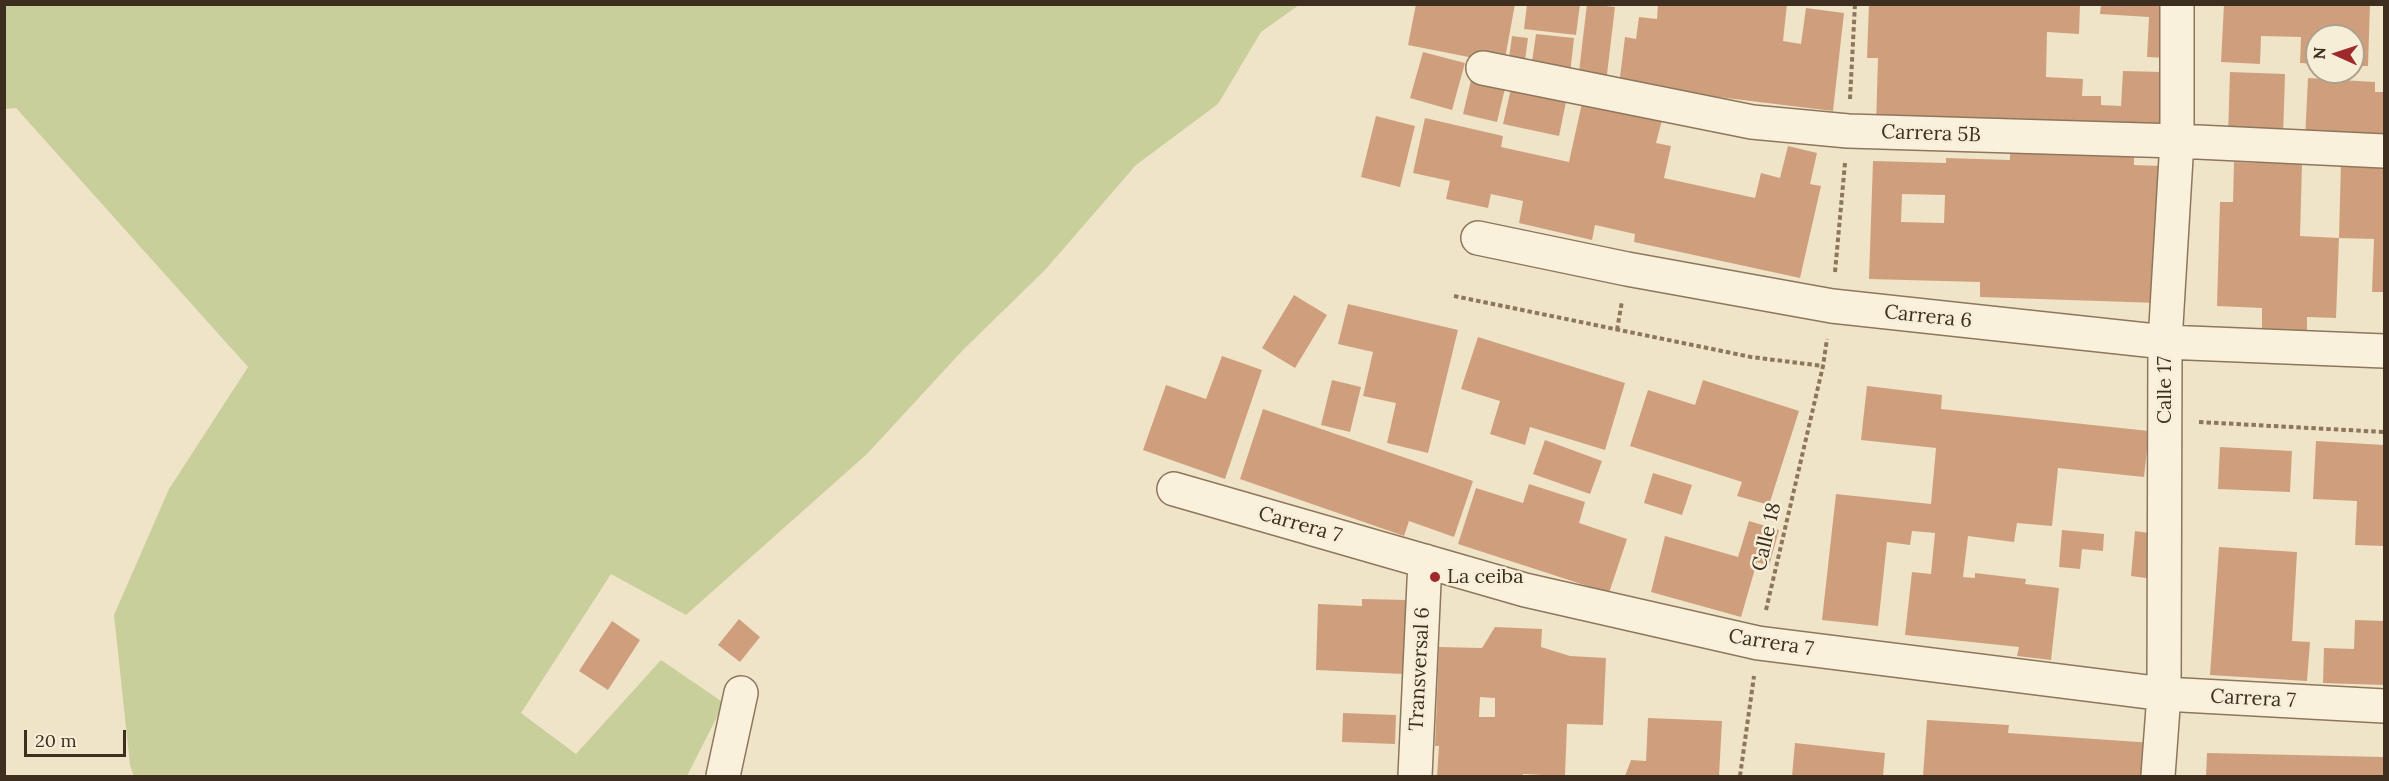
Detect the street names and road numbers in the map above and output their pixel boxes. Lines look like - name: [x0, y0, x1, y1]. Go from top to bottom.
- street label: Carrera 5B: [1881, 120, 1981, 148]
- street label: Carrera 6: [1883, 300, 1973, 334]
- street label: Calle 17: [2153, 356, 2177, 424]
- street label: Calle 18: [1747, 500, 1787, 574]
- street label: Carrera 7: [1256, 502, 1344, 548]
- street label: Transversal 6: [1405, 606, 1435, 732]
- street label: Carrera 7: [1727, 624, 1815, 662]
- street label: Carrera 7: [2210, 685, 2296, 713]

